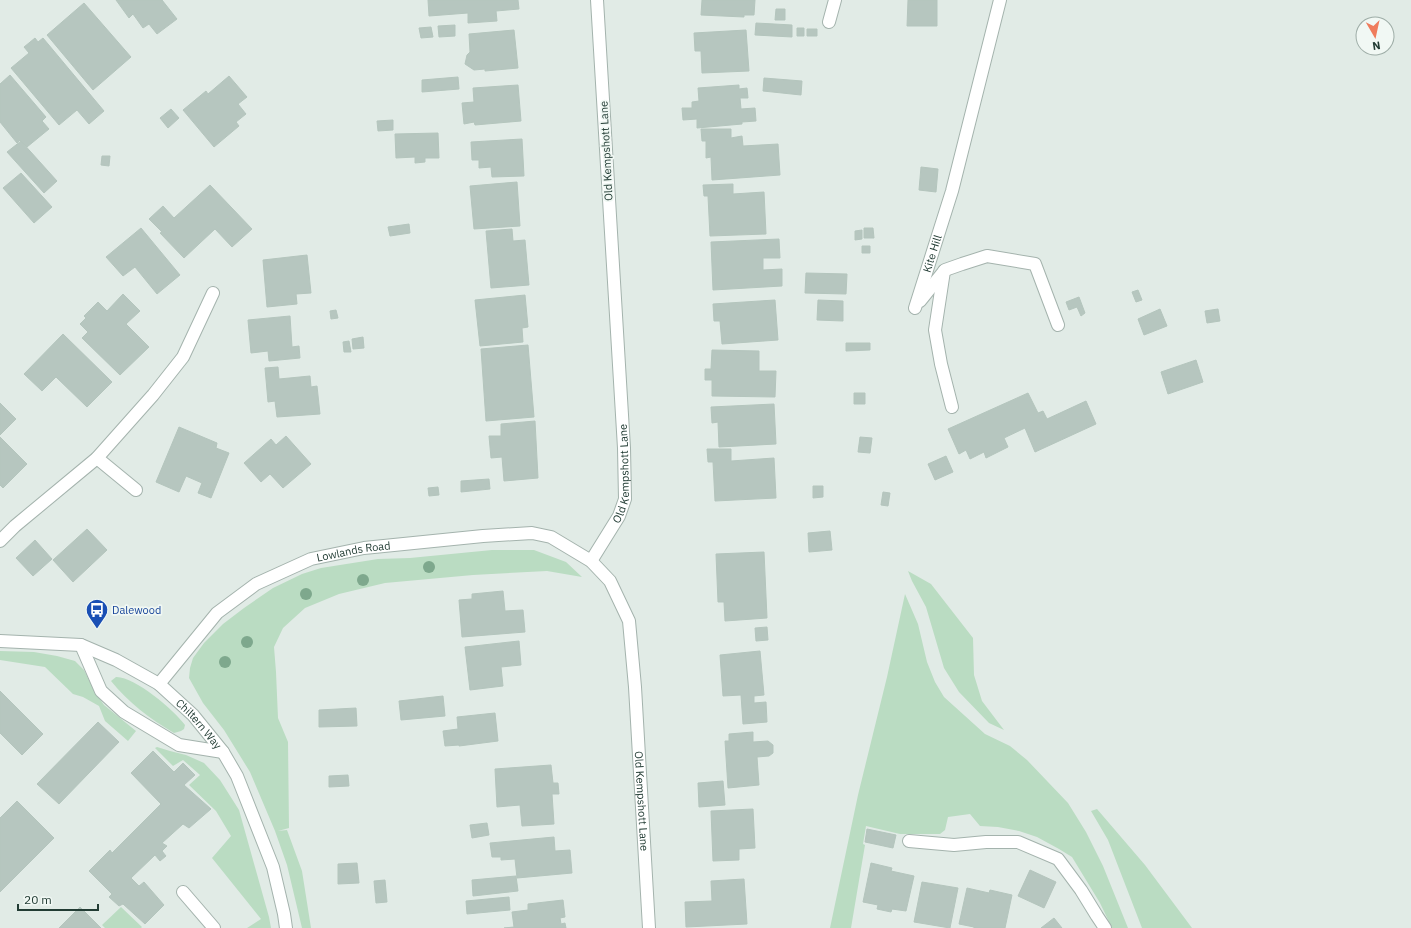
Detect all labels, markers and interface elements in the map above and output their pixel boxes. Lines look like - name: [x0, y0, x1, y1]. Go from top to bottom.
- north arrow: [1355, 16, 1395, 56]
- text: N: [1372, 38, 1382, 53]
- street label: Old Kempshott Lane: [596, 101, 616, 201]
- street label: Kite Hill: [920, 233, 945, 274]
- street label: Old Kempshott Lane: [609, 424, 632, 526]
- street label: Lowlands Road: [315, 538, 391, 565]
- bus stop icon: Dalewood: [84, 597, 110, 630]
- place label: Dalewood: [112, 603, 161, 617]
- street label: Chiltern Way: [173, 696, 225, 752]
- street label: Old Kempshott Lane: [632, 751, 652, 852]
- scale bar: [18, 886, 98, 912]
- text: 20 m: [24, 892, 52, 907]

